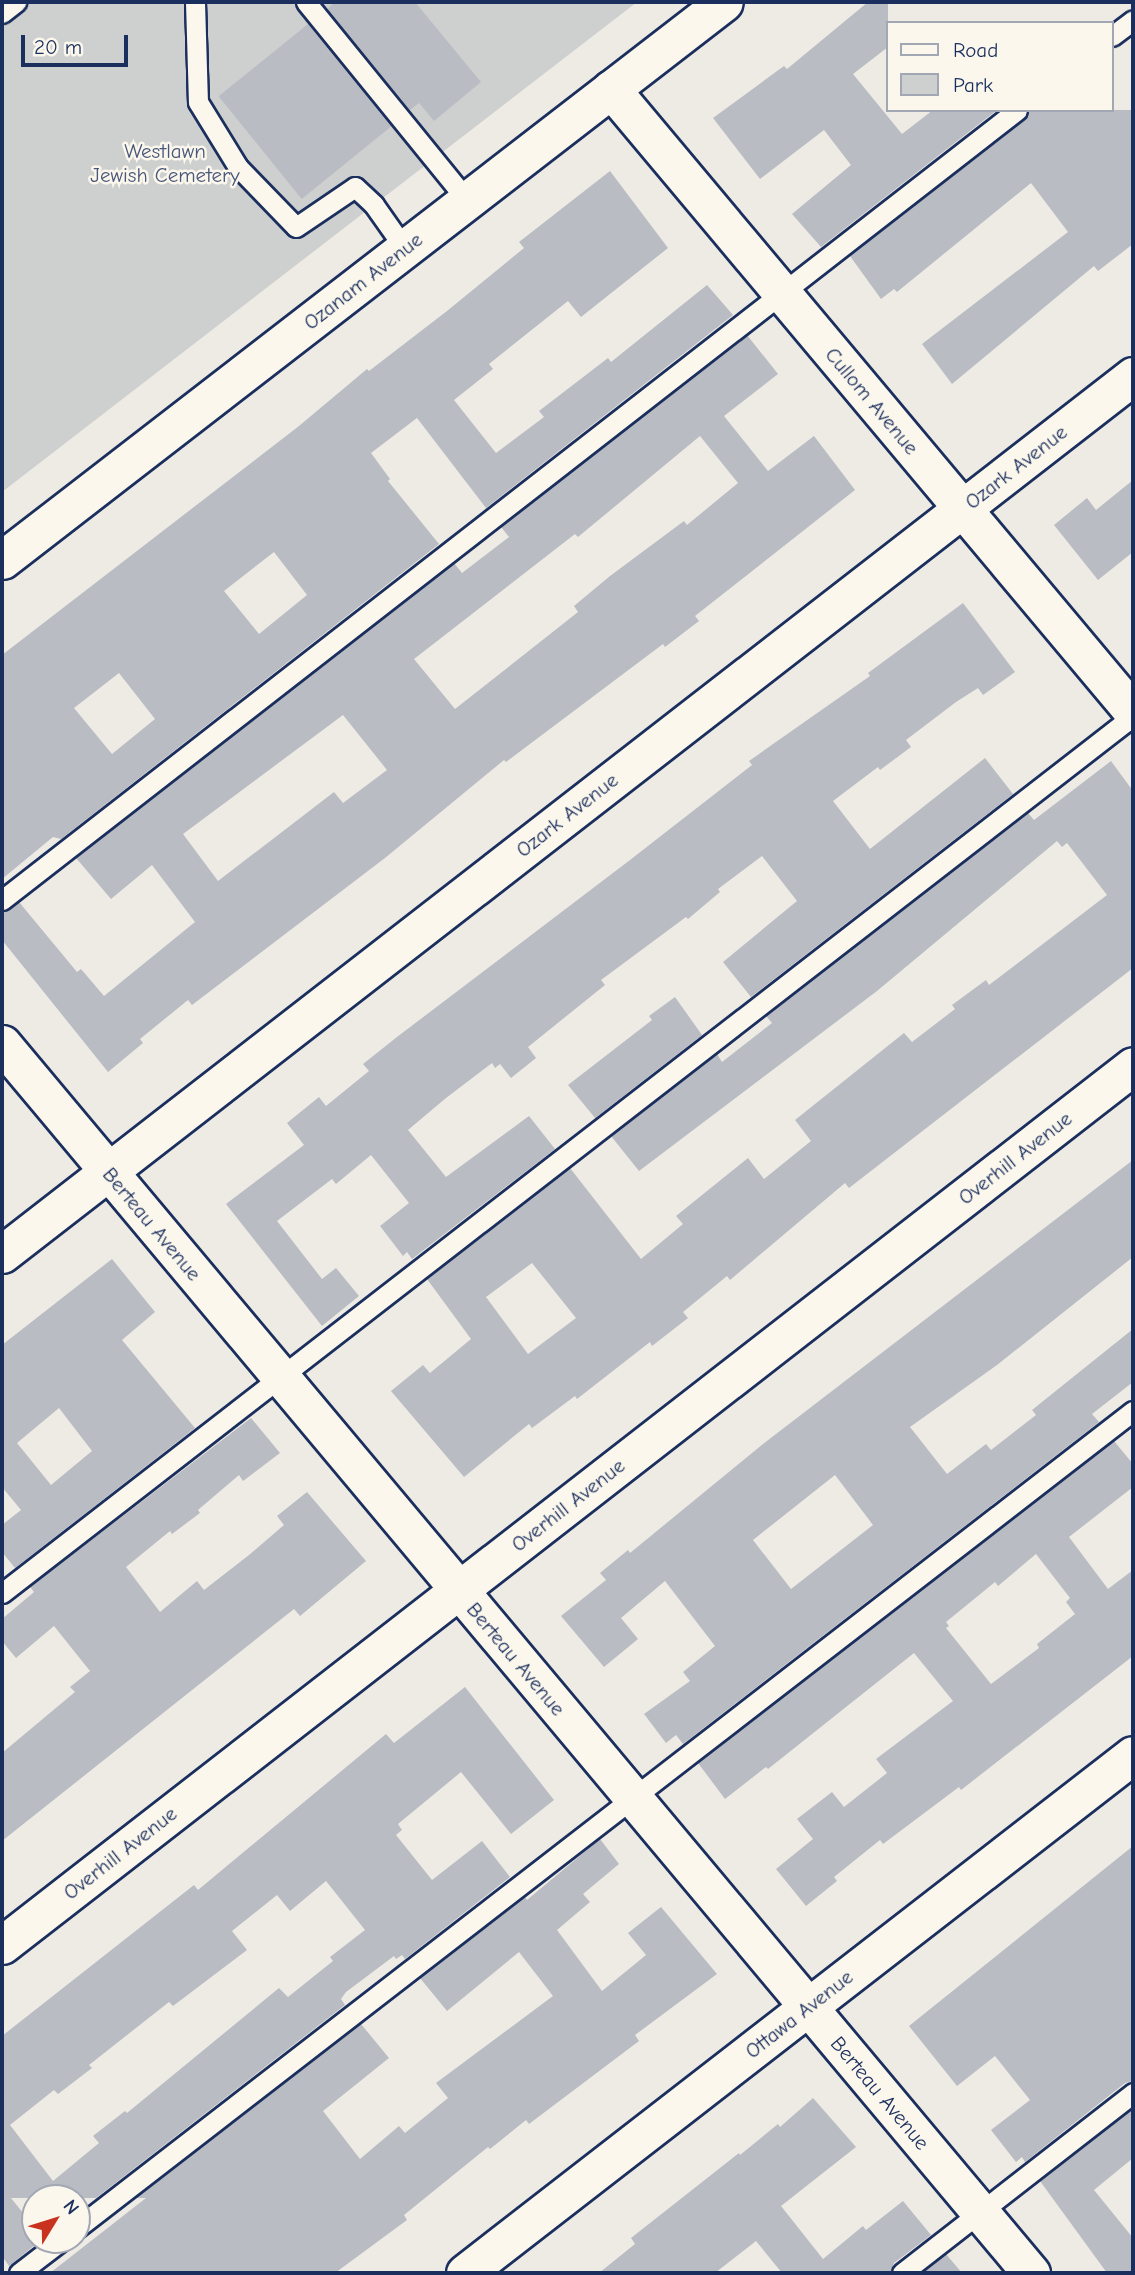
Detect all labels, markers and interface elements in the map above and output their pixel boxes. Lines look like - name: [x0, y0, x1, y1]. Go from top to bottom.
- scale bar: [24, 21, 131, 65]
- legend: [886, 21, 1114, 112]
- text: 20 m: [34, 35, 82, 59]
- text: Road: [953, 38, 998, 62]
- text: Park: [953, 73, 993, 97]
- park label: Westlawn Jewish Cemetery: [90, 138, 240, 188]
- street label: Ozanam Avenue: [299, 227, 427, 335]
- street label: Cullom Avenue: [820, 342, 924, 460]
- street label: Ozark Avenue: [960, 419, 1072, 515]
- street label: Ozark Avenue: [511, 767, 623, 863]
- street label: Overhill Avenue: [953, 1106, 1077, 1210]
- street label: Berteau Avenue: [97, 1162, 207, 1286]
- street label: Overhill Avenue: [506, 1453, 630, 1557]
- street label: Berteau Avenue: [461, 1597, 571, 1721]
- street label: Overhill Avenue: [58, 1801, 182, 1905]
- street label: Ottawa Avenue: [740, 1964, 858, 2064]
- street label: Berteau Avenue: [825, 2031, 935, 2155]
- north arrow: [21, 2184, 91, 2254]
- text: N: [58, 2196, 83, 2219]

